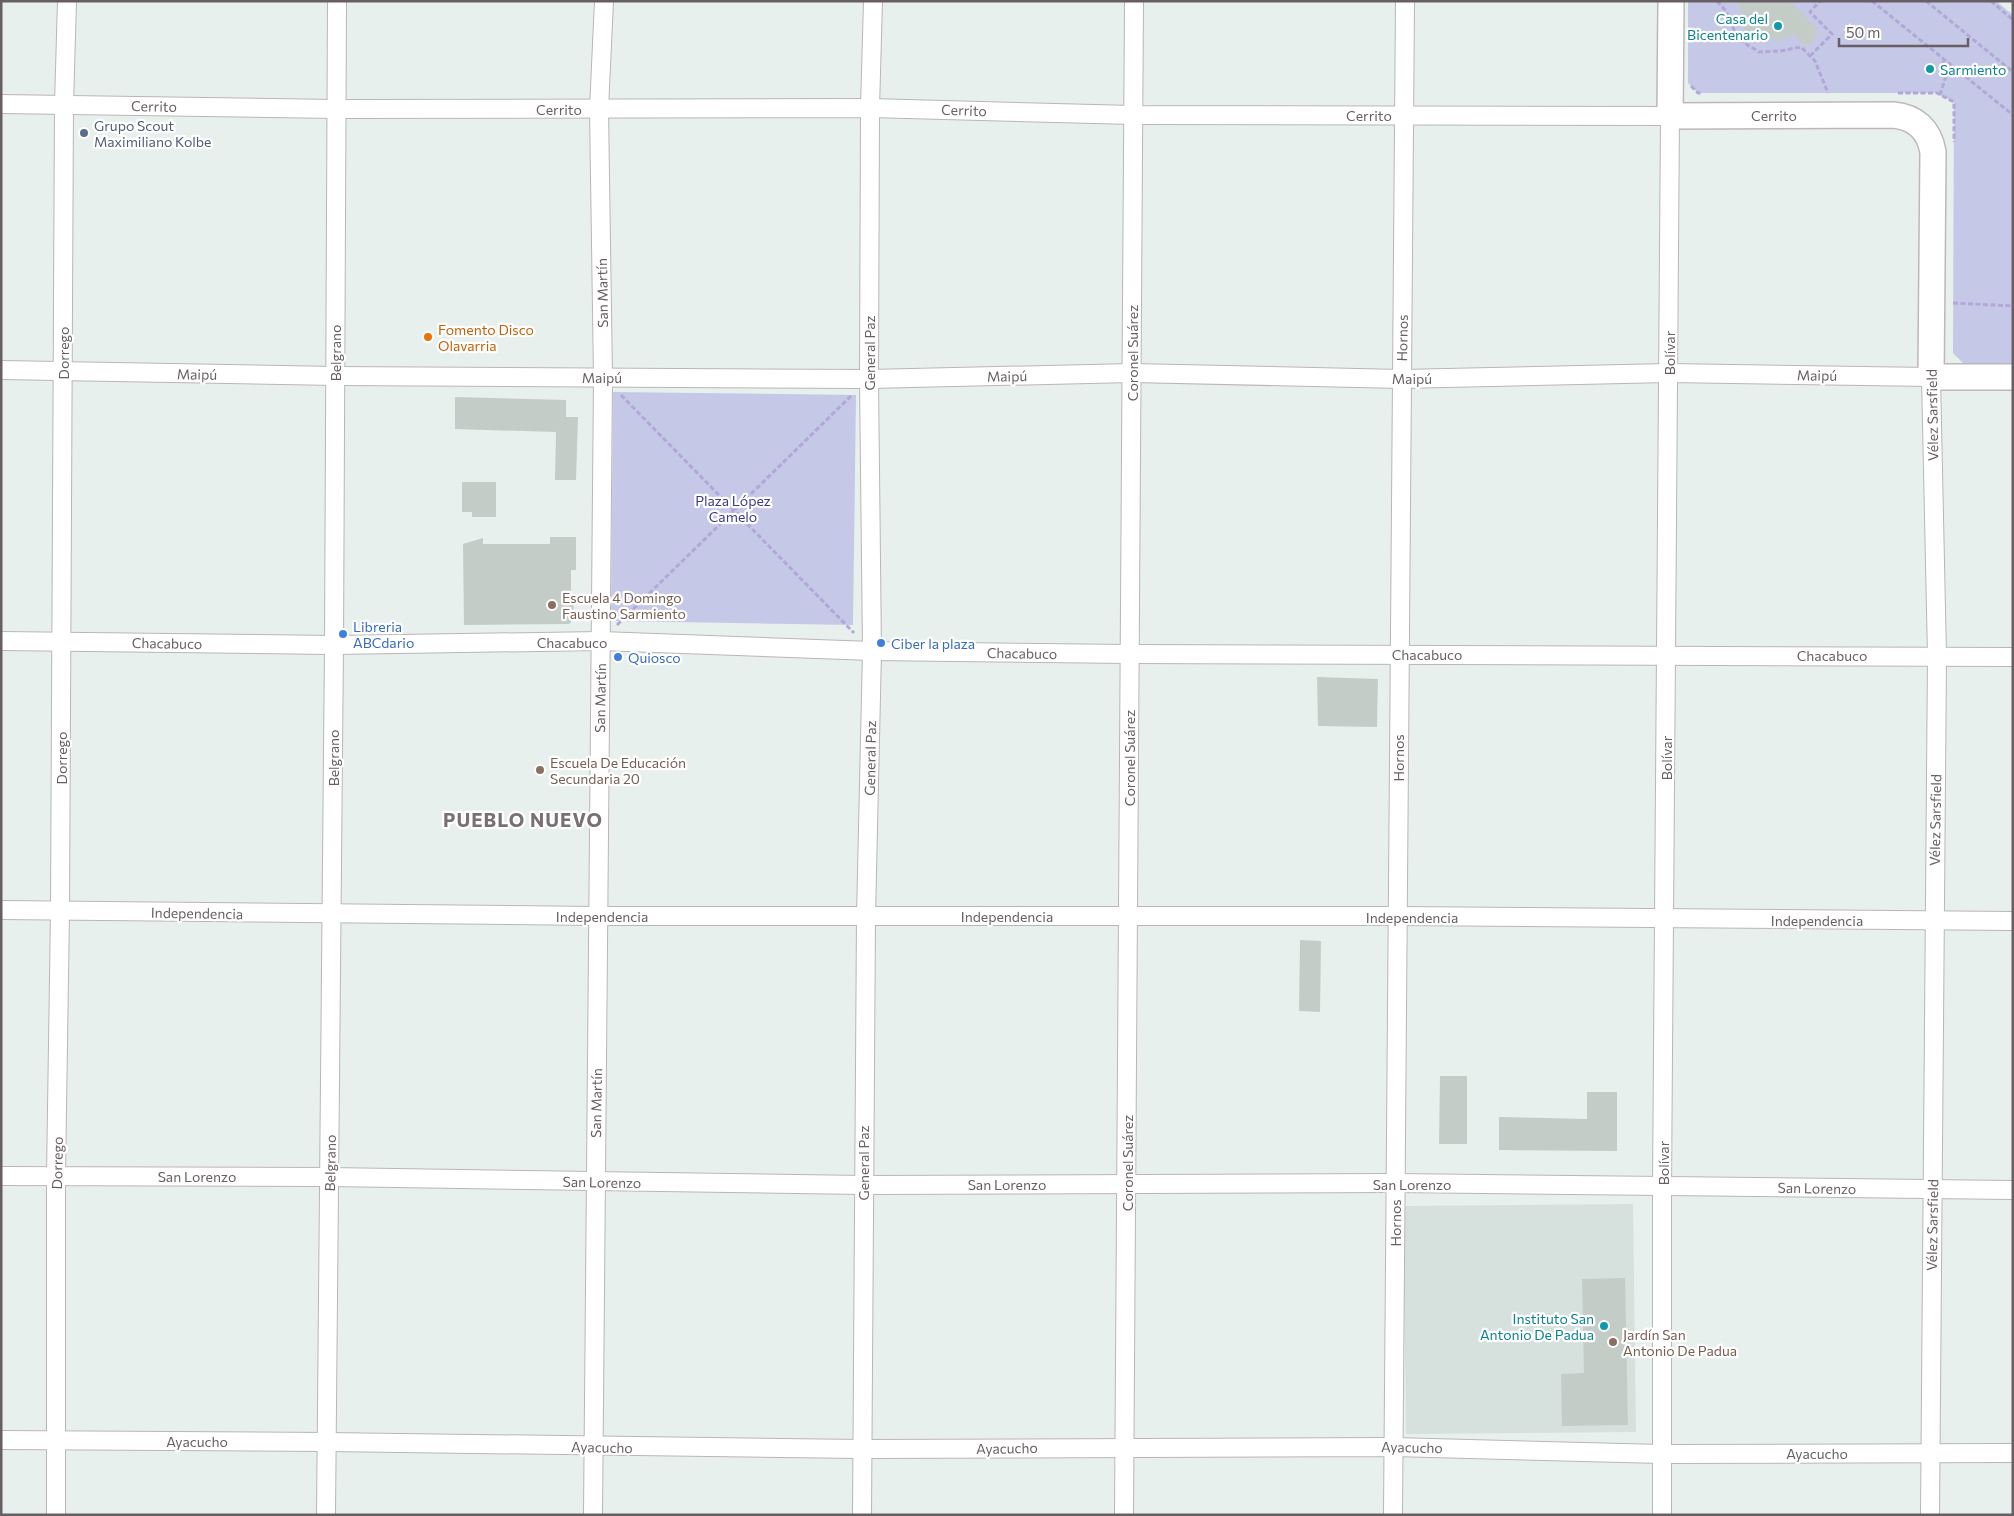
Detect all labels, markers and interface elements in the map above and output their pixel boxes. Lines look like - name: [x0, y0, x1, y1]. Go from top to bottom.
- place label: Casa del Bicentenario: [1687, 10, 1768, 43]
- scale bar: [1839, 15, 1968, 47]
- marker: Casa del Bicentenario: [1772, 20, 1784, 32]
- text: 50 m: [1846, 23, 1880, 41]
- place label: Sarmiento: [1940, 61, 2006, 78]
- marker: Sarmiento: [1924, 63, 1936, 75]
- street label: Cerrito: [131, 97, 177, 115]
- street label: Cerrito: [536, 101, 582, 118]
- street label: Cerrito: [941, 101, 987, 119]
- street label: Cerrito: [1346, 107, 1392, 124]
- street label: Cerrito: [1751, 107, 1797, 124]
- place label: Grupo Scout Maximiliano Kolbe: [94, 117, 211, 150]
- marker: Grupo Scout Maximiliano Kolbe: [78, 127, 90, 139]
- street label: San Martín: [593, 258, 611, 328]
- street label: Coronel Suárez: [1124, 305, 1141, 401]
- street label: Hornos: [1393, 314, 1411, 362]
- street label: General Paz: [861, 315, 878, 391]
- place label: Fomento Disco Olavarria: [438, 321, 534, 354]
- street label: Belgrano: [327, 325, 344, 381]
- street label: Dorrego: [55, 327, 72, 379]
- street label: Bolívar: [1661, 330, 1678, 375]
- marker: Fomento Disco Olavarria: [422, 331, 434, 343]
- street label: Maipú: [177, 365, 217, 383]
- street label: Maipú: [1797, 366, 1837, 384]
- street label: Maipú: [987, 367, 1027, 385]
- street label: Maipú: [582, 369, 622, 386]
- street label: Vélez Sarsfield: [1923, 369, 1941, 461]
- street label: Maipú: [1392, 370, 1432, 387]
- park label: Plaza López Camelo: [695, 492, 771, 525]
- place label: Escuela 4 Domingo Faustino Sarmiento: [562, 589, 686, 622]
- marker: Escuela 4 Domingo Faustino Sarmiento: [546, 599, 558, 611]
- place label: Libreria ABCdario: [353, 618, 414, 651]
- marker: Libreria ABCdario: [337, 628, 349, 640]
- street label: Chacabuco: [132, 634, 202, 652]
- street label: Chacabuco: [537, 634, 607, 651]
- place label: Ciber la plaza: [891, 635, 975, 652]
- marker: Ciber la plaza: [875, 637, 887, 649]
- street label: Chacabuco: [987, 644, 1057, 662]
- street label: Chacabuco: [1392, 646, 1462, 663]
- street label: Chacabuco: [1797, 647, 1867, 664]
- place label: Quiosco: [628, 649, 681, 666]
- marker: Quiosco: [612, 651, 624, 663]
- street label: San Martín: [591, 663, 609, 733]
- street label: Coronel Suárez: [1121, 710, 1138, 806]
- street label: General Paz: [861, 720, 879, 796]
- street label: Belgrano: [325, 730, 342, 786]
- street label: Dorrego: [53, 732, 70, 784]
- street label: Hornos: [1390, 734, 1407, 782]
- street label: Bolívar: [1658, 735, 1675, 780]
- place label: Escuela De Educación Secundaria 20: [550, 754, 686, 787]
- marker: Escuela De Educación Secundaria 20: [534, 764, 546, 776]
- street label: Vélez Sarsfield: [1926, 774, 1944, 866]
- district label: PUEBLO NUEVO: [443, 808, 603, 831]
- street label: Independencia: [151, 904, 243, 922]
- street label: Independencia: [556, 908, 648, 925]
- street label: Independencia: [961, 908, 1053, 925]
- street label: Independencia: [1366, 909, 1458, 926]
- street label: Independencia: [1771, 912, 1863, 929]
- street label: San Martín: [587, 1068, 605, 1138]
- street label: Coronel Suárez: [1119, 1115, 1136, 1211]
- street label: General Paz: [855, 1125, 872, 1201]
- street label: Belgrano: [321, 1134, 339, 1192]
- street label: Dorrego: [48, 1136, 66, 1190]
- street label: Bolívar: [1655, 1140, 1672, 1185]
- street label: San Lorenzo: [158, 1168, 236, 1185]
- street label: San Lorenzo: [563, 1173, 641, 1191]
- street label: San Lorenzo: [968, 1176, 1046, 1193]
- street label: San Lorenzo: [1373, 1176, 1451, 1193]
- street label: San Lorenzo: [1778, 1179, 1856, 1197]
- street label: Vélez Sarsfield: [1923, 1179, 1941, 1271]
- street label: Hornos: [1387, 1199, 1404, 1247]
- place label: Instituto San Antonio De Padua: [1480, 1310, 1594, 1343]
- marker: Instituto San Antonio De Padua: [1598, 1320, 1610, 1332]
- place label: Jardín San Antonio De Padua: [1623, 1326, 1737, 1359]
- marker: Jardín San Antonio De Padua: [1607, 1336, 1619, 1348]
- street label: Ayacucho: [166, 1433, 228, 1450]
- street label: Ayacucho: [571, 1438, 633, 1456]
- street label: Ayacucho: [1381, 1438, 1443, 1456]
- street label: Ayacucho: [976, 1439, 1038, 1457]
- street label: Ayacucho: [1786, 1445, 1848, 1462]

